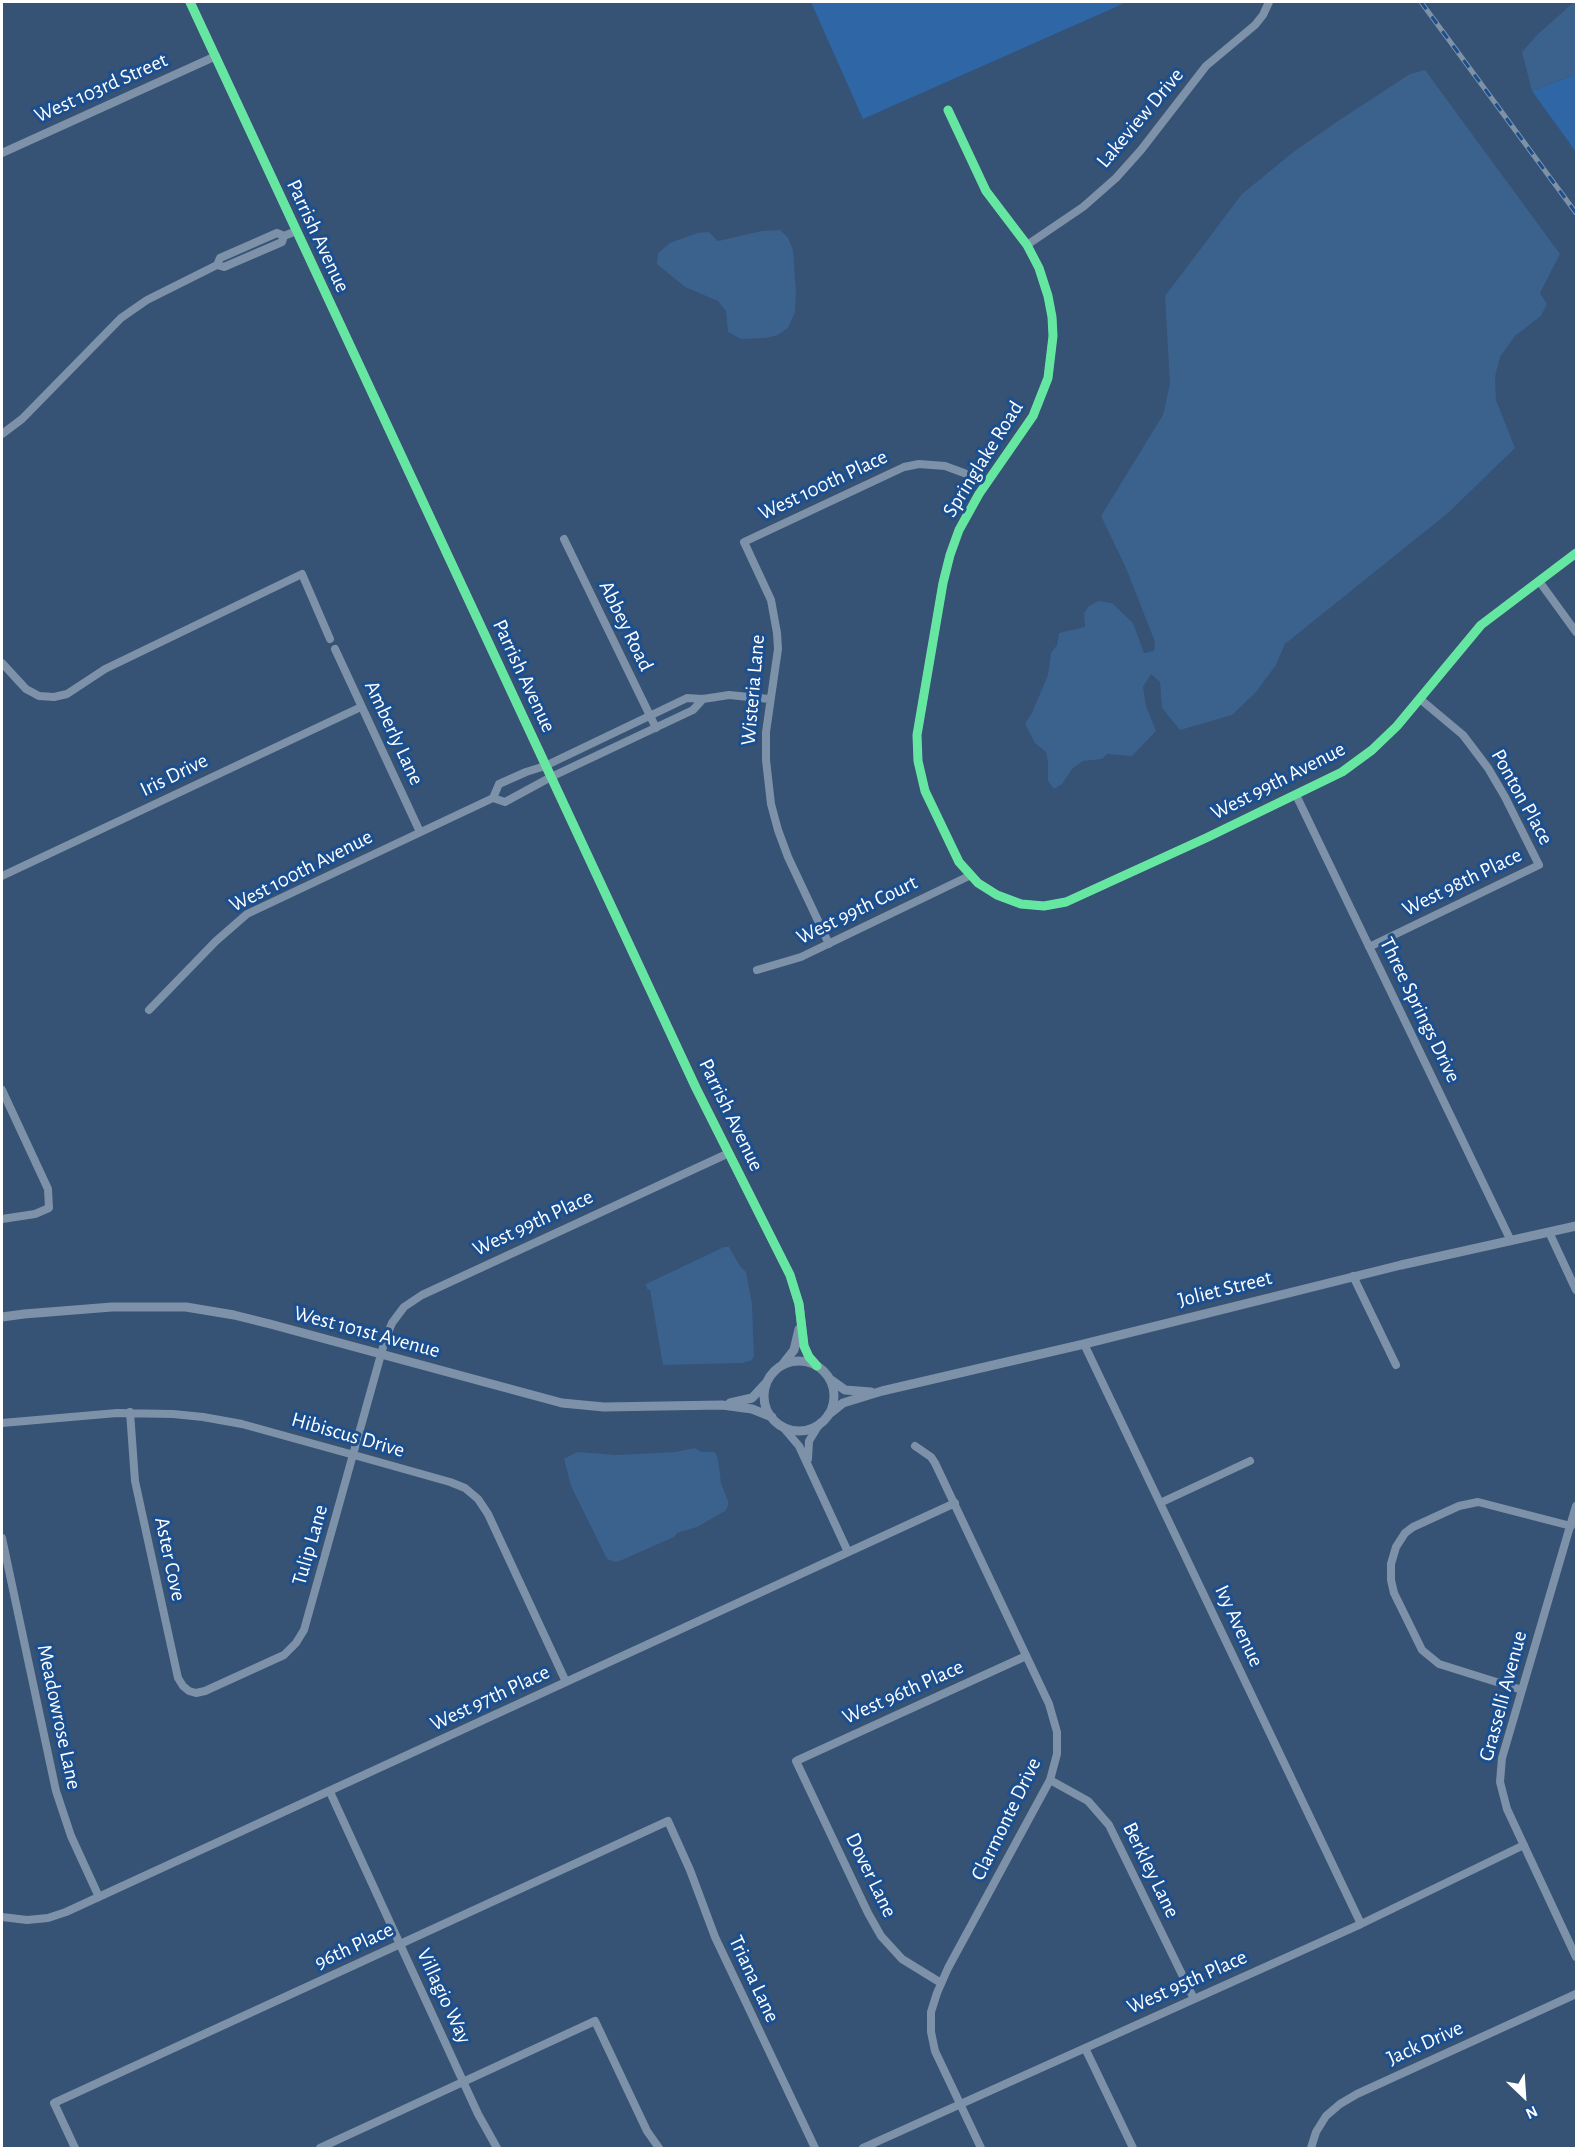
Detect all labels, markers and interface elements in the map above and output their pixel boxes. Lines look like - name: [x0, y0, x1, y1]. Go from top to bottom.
- street label: West 103rd Street: [31, 47, 171, 129]
- street label: Lakeview Drive: [1091, 63, 1189, 173]
- street label: Parrish Avenue: [281, 175, 355, 297]
- street label: Springlake Road: [937, 396, 1029, 522]
- street label: West 100th Place: [754, 444, 892, 526]
- street label: Abbey Road: [593, 577, 659, 675]
- street label: Parrish Avenue: [487, 615, 561, 737]
- street label: Wisteria Lane: [736, 633, 770, 747]
- street label: Amberly Lane: [359, 677, 429, 789]
- street label: West 99th Avenue: [1207, 736, 1349, 826]
- street label: Ponton Place: [1485, 745, 1559, 849]
- street label: Iris Drive: [136, 748, 212, 802]
- street label: West 100th Avenue: [225, 824, 377, 918]
- street label: West 98th Place: [1398, 842, 1526, 922]
- street label: West 99th Court: [793, 870, 921, 950]
- street label: Three Springs Drive: [1374, 933, 1466, 1087]
- street label: Parrish Avenue: [693, 1055, 769, 1175]
- street label: West 99th Place: [469, 1184, 597, 1262]
- street label: Joliet Street: [1175, 1265, 1275, 1313]
- street label: West 101st Avenue: [291, 1300, 443, 1364]
- street label: Hibiscus Drive: [288, 1407, 408, 1463]
- street label: Tulip Lane: [287, 1502, 333, 1588]
- street label: Aster Cove: [149, 1515, 191, 1603]
- street label: Ivy Avenue: [1209, 1581, 1269, 1671]
- street label: Grasselli Avenue: [1474, 1628, 1532, 1764]
- street label: Meadowrose Lane: [31, 1642, 87, 1792]
- street label: West 96th Place: [839, 1654, 967, 1730]
- street label: West 97th Place: [426, 1659, 554, 1737]
- street label: Clarmonte Drive: [965, 1754, 1047, 1884]
- street label: Berkley Lane: [1117, 1818, 1185, 1922]
- street label: Dover Lane: [840, 1829, 902, 1921]
- street label: 96th Place: [310, 1917, 398, 1975]
- street label: Triana Lane: [723, 1932, 785, 2026]
- street label: Villagio Way: [411, 1944, 477, 2048]
- street label: West 95th Place: [1123, 1944, 1251, 2020]
- street label: Jack Drive: [1383, 2015, 1467, 2071]
- north arrow: [1494, 2066, 1554, 2126]
- text: N: [1523, 2103, 1540, 2122]

